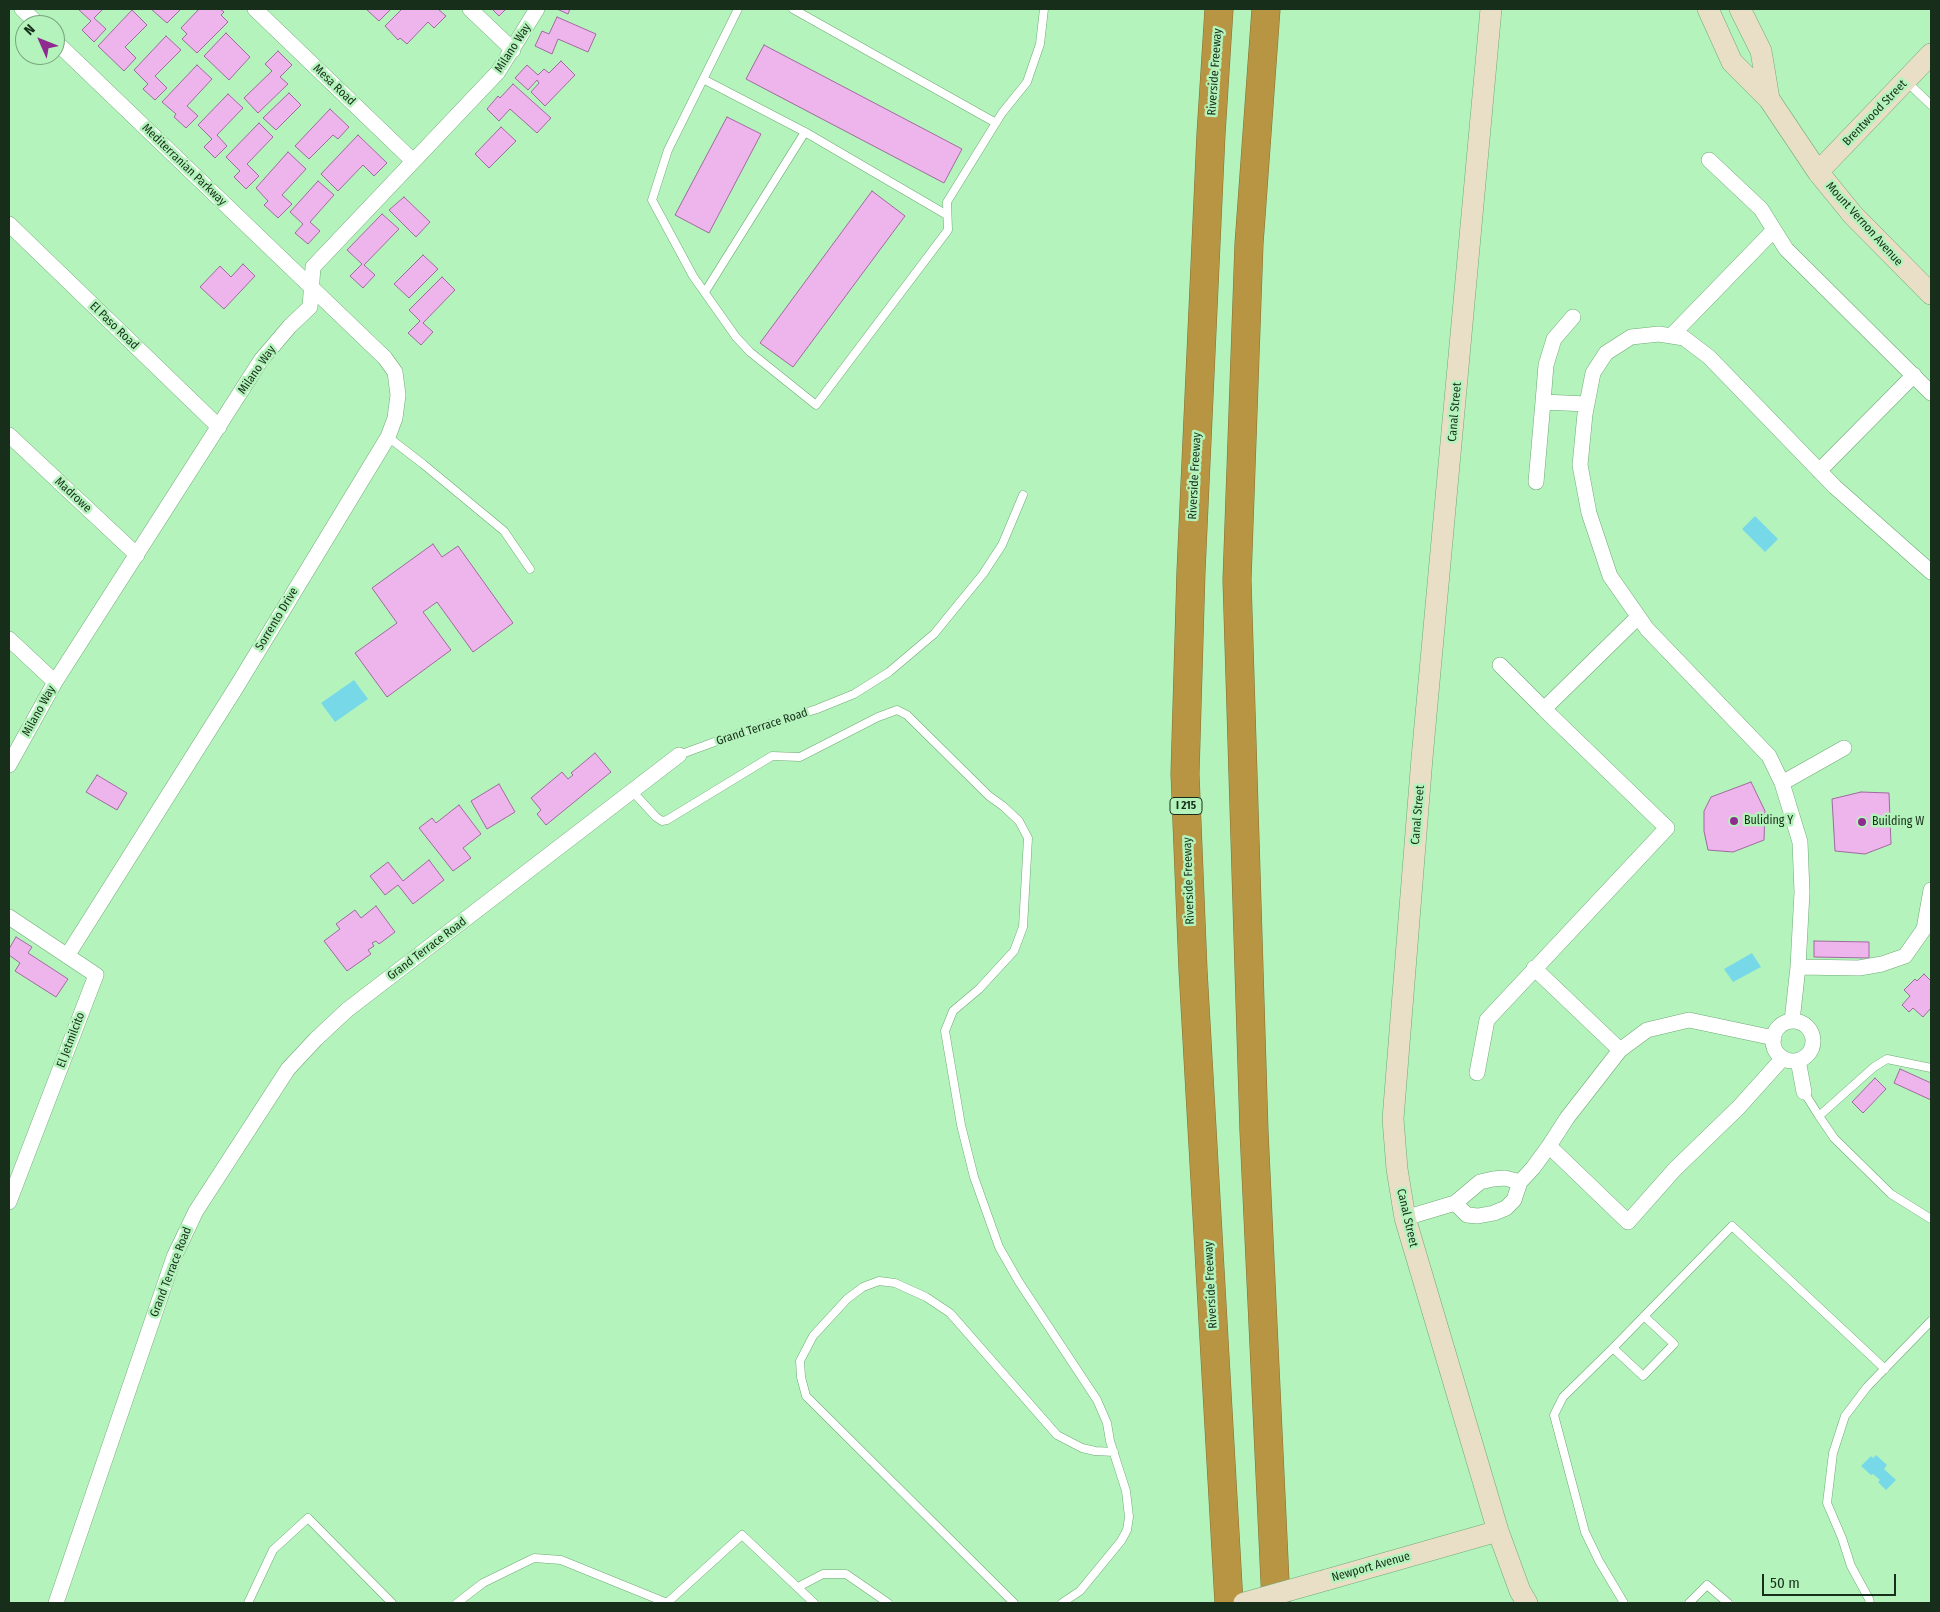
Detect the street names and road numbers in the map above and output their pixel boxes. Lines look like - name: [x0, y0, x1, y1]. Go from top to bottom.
- street label: Milano Way: [492, 21, 534, 75]
- street label: Riverside Freeway: [1205, 28, 1225, 116]
- street label: Mesa Road: [310, 61, 358, 109]
- street label: Brentwood Street: [1840, 77, 1910, 149]
- street label: Mediterranian Parkway: [139, 121, 229, 209]
- street label: Mount Vernon Avenue: [1823, 179, 1905, 269]
- street label: El Paso Road: [87, 299, 141, 353]
- street label: Milano Way: [235, 343, 279, 397]
- street label: Canal Street: [1445, 382, 1465, 442]
- street label: Riverside Freeway: [1186, 432, 1204, 520]
- street label: Madrowe: [52, 474, 94, 516]
- street label: Sorrento Drive: [253, 585, 301, 653]
- street label: Milano Way: [19, 683, 59, 739]
- street label: Grand Terrace Road: [714, 705, 810, 749]
- street label: Canal Street: [1408, 785, 1428, 845]
- road number: I 215: [1170, 798, 1202, 814]
- street label: Riverside Freeway: [1180, 837, 1198, 925]
- street label: Grand Terrace Road: [385, 915, 469, 983]
- street label: El Jetmilcito: [54, 1010, 88, 1070]
- street label: Canal Street: [1393, 1187, 1421, 1249]
- street label: Grand Terrace Road: [147, 1225, 195, 1319]
- street label: Riverside Freeway: [1202, 1241, 1220, 1329]
- street label: Newport Avenue: [1330, 1549, 1412, 1585]

